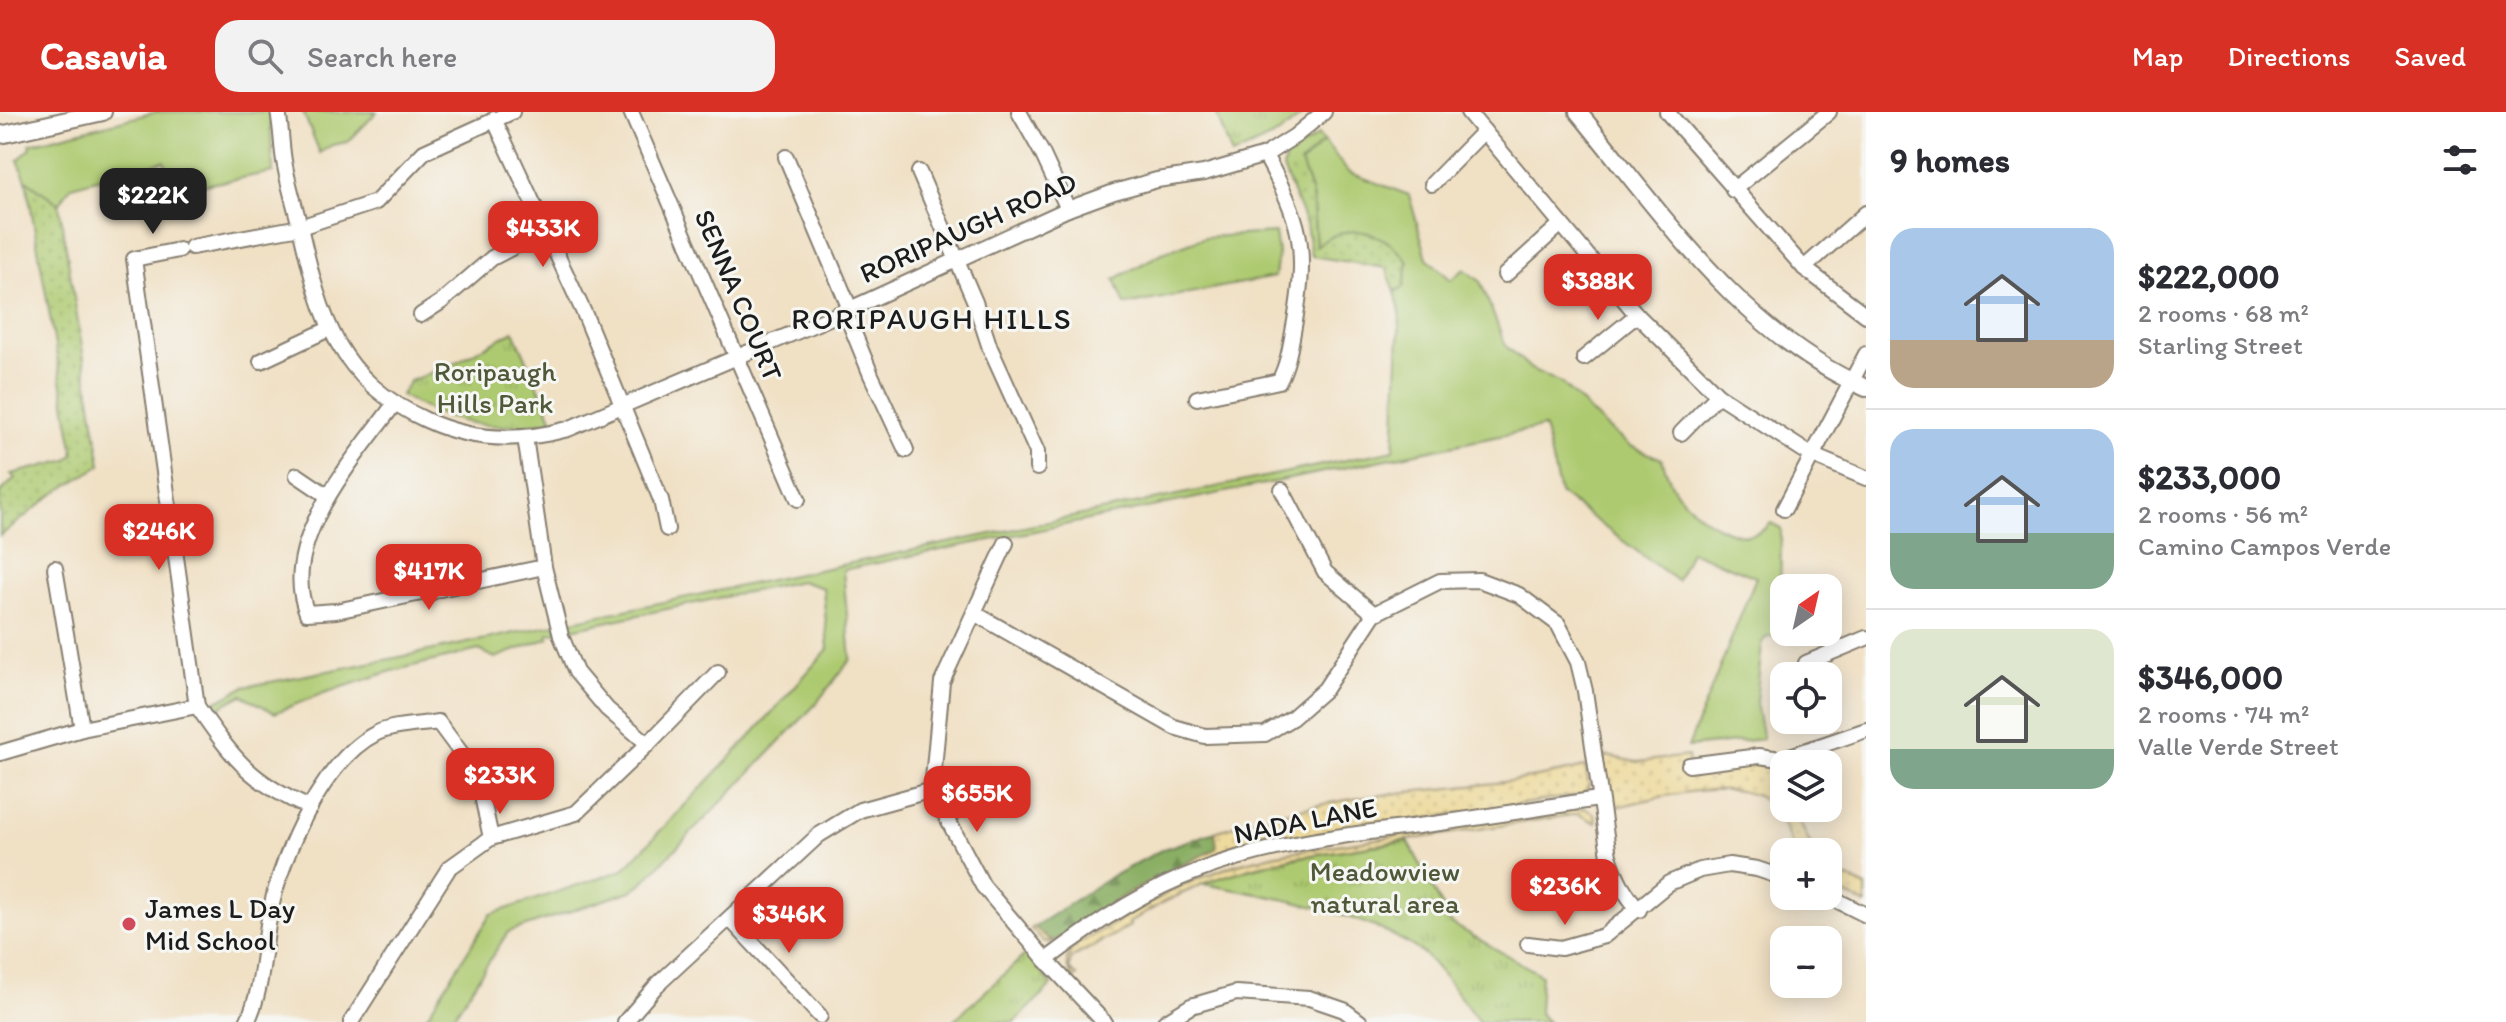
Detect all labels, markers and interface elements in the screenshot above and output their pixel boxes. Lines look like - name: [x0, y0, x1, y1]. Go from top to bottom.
- search box: [215, 20, 775, 92]
- text: Casavia: [40, 33, 167, 79]
- icon: search: [243, 34, 287, 78]
- text: Search here: [307, 38, 457, 75]
- text: Map: [2132, 39, 2183, 73]
- text: Directions: [2227, 39, 2351, 73]
- text: Saved: [2395, 39, 2466, 73]
- icon: filters: [2438, 138, 2482, 182]
- text: 9 homes: [1890, 140, 2010, 181]
- street label: RORIPAUGH ROAD: [854, 164, 1082, 290]
- pin: $222K: [97, 168, 209, 236]
- text: $222K: [118, 178, 188, 210]
- pin: $433K: [487, 201, 599, 269]
- street label: SENNA COURT: [688, 204, 791, 386]
- text: $433K: [506, 211, 580, 243]
- pin: $388K: [1542, 254, 1654, 322]
- text: $222,000: [2138, 256, 2280, 297]
- icon: home: [1954, 260, 2050, 356]
- text: $388K: [1562, 264, 1634, 296]
- text: 2 rooms · 68 m²: [2138, 297, 2309, 329]
- district label: RORIPAUGH HILLS: [791, 300, 1073, 337]
- text: Starling Street: [2138, 329, 2303, 361]
- park label: Roripaugh Hills Park: [434, 354, 556, 420]
- text: $233,000: [2138, 457, 2281, 498]
- icon: home: [1954, 461, 2050, 557]
- text: 2 rooms · 56 m²: [2138, 498, 2308, 530]
- pin: $246K: [103, 504, 215, 572]
- text: $246K: [123, 514, 195, 546]
- text: Camino Campos Verde: [2138, 530, 2391, 562]
- pin: $417K: [373, 544, 485, 612]
- text: $417K: [394, 554, 464, 586]
- north arrow: [1770, 574, 1842, 646]
- map controls: [1770, 574, 1842, 998]
- text: $346,000: [2138, 657, 2283, 698]
- icon: home: [1954, 661, 2050, 757]
- button: locate: [1770, 662, 1842, 734]
- text: 2 rooms · 74 m²: [2138, 698, 2309, 730]
- text: Valle Verde Street: [2138, 730, 2339, 762]
- pin: $233K: [444, 748, 556, 816]
- button: layers: [1770, 750, 1842, 822]
- text: $233K: [464, 758, 536, 790]
- pin: $655K: [921, 766, 1033, 834]
- text: $655K: [942, 776, 1012, 808]
- street label: NADA LANE: [1230, 789, 1380, 851]
- button: +: [1770, 838, 1842, 910]
- park label: Meadowview natural area: [1310, 854, 1460, 920]
- pin: $236K: [1509, 859, 1621, 927]
- text: $236K: [1529, 869, 1601, 901]
- pin: $346K: [733, 887, 845, 955]
- place label: James L Day Mid School: [145, 891, 295, 957]
- text: $346K: [752, 897, 826, 929]
- marker: James L Day Mid School: [120, 915, 138, 933]
- button: −: [1770, 926, 1842, 998]

